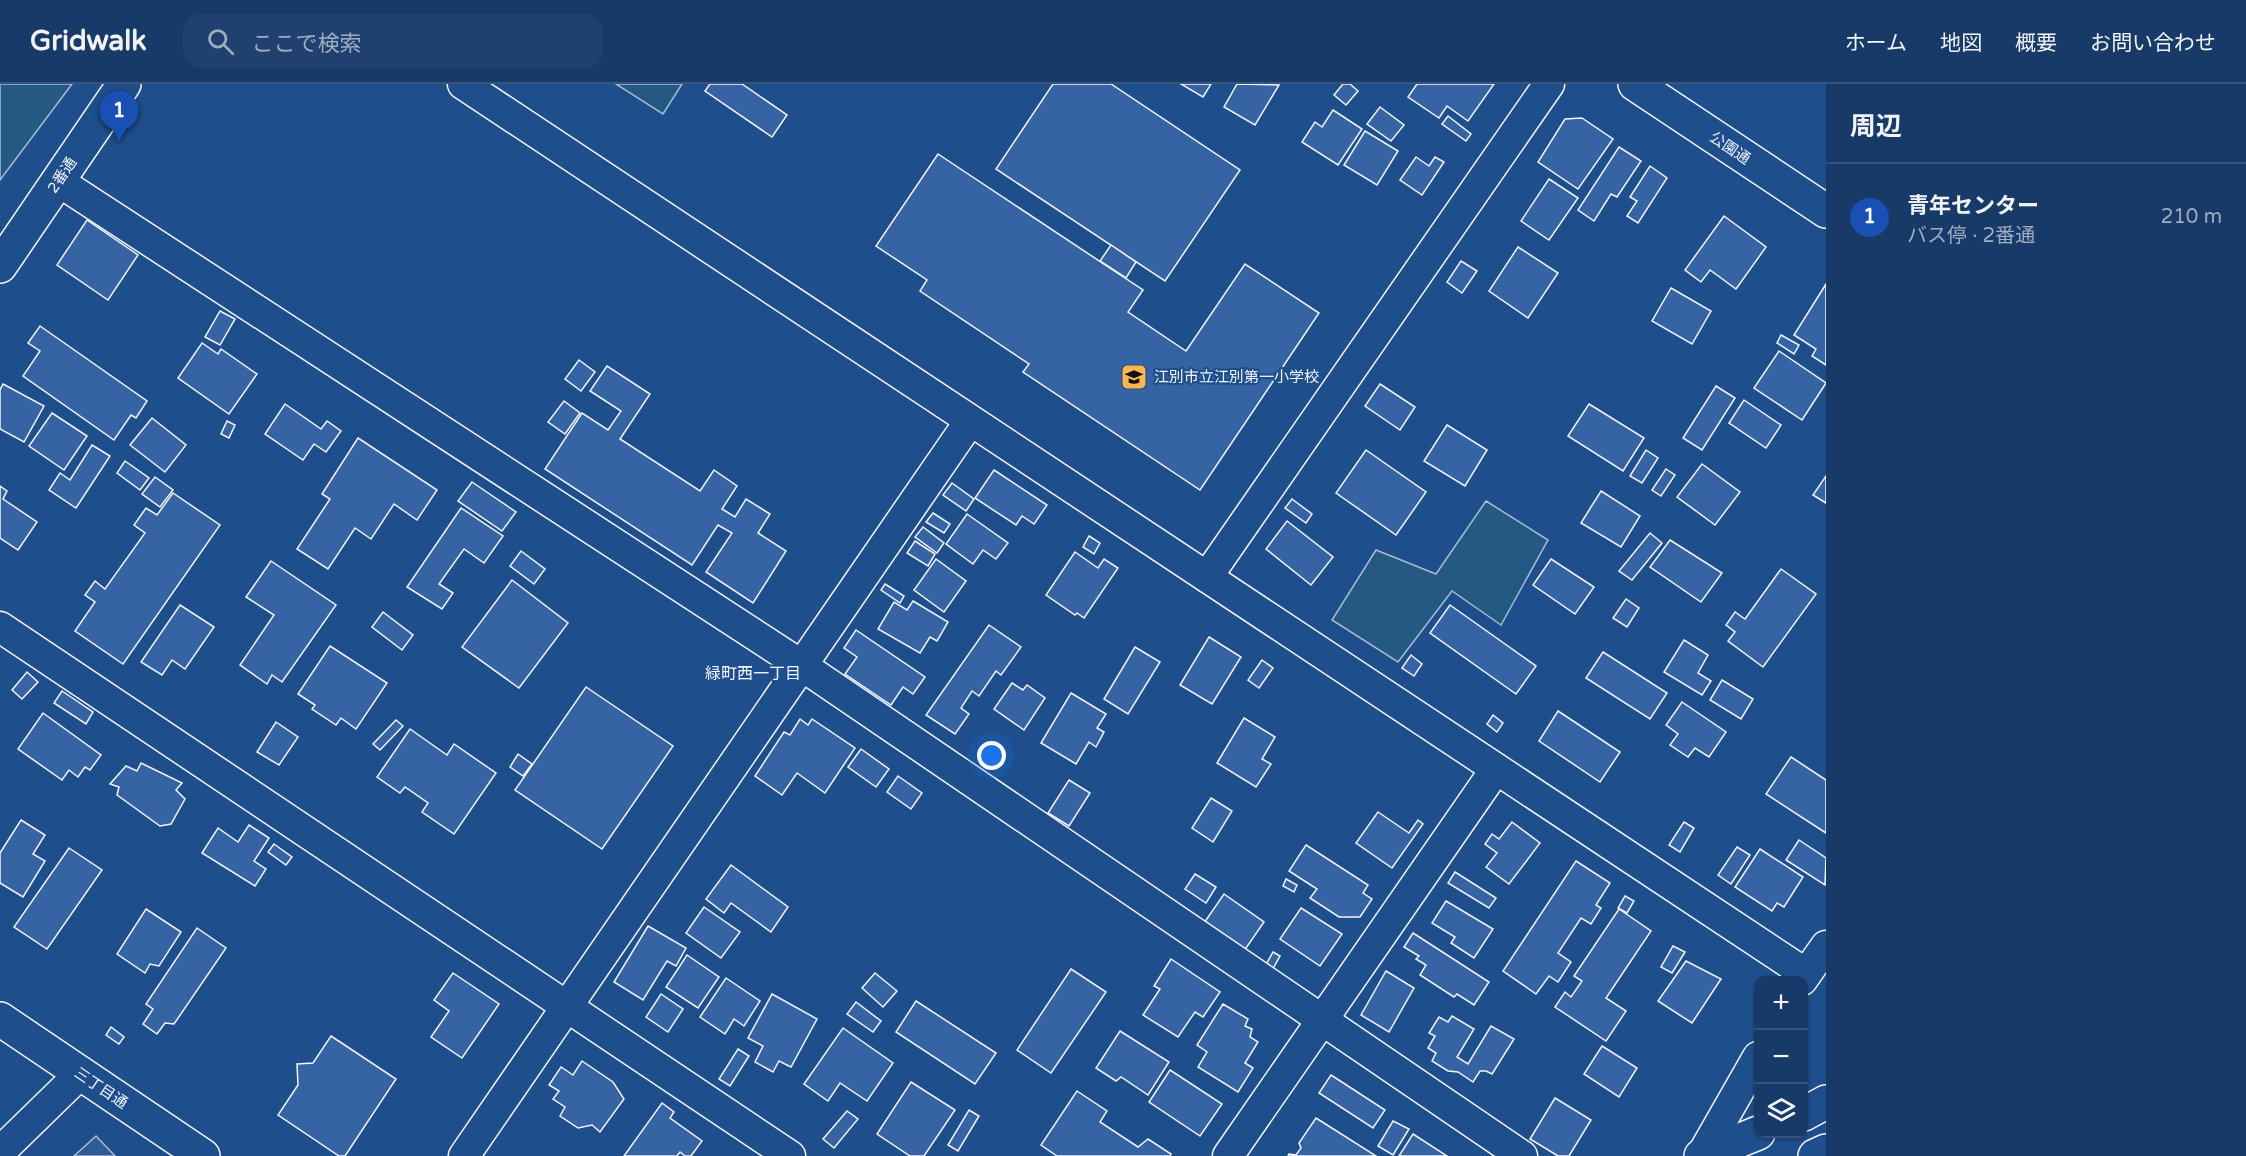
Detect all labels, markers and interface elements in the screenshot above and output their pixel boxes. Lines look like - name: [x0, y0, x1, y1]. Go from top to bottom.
- search box: [183, 14, 603, 68]
- text: Gridwalk: [30, 24, 147, 58]
- icon: search: [204, 25, 237, 58]
- text: ここで検索: [252, 31, 362, 57]
- text: ホーム: [1845, 31, 1907, 56]
- text: 地図: [1940, 31, 1982, 56]
- text: 概要: [2015, 31, 2057, 56]
- text: お問い合わせ: [2090, 31, 2216, 56]
- pin: 1: [100, 92, 138, 141]
- text: 周辺: [1850, 111, 1902, 142]
- street label: 公園通: [1706, 128, 1754, 168]
- street label: 2番通: [44, 154, 80, 196]
- text: 青年センター: [1907, 193, 2039, 219]
- text: 1: [1863, 205, 1876, 229]
- text: 210 m: [2161, 205, 2222, 229]
- text: バス停 · 2番通: [1907, 224, 2035, 248]
- school or university icon: 江別市立江別第一小学校: [1119, 362, 1149, 392]
- place label: 江別市立江別第一小学校: [1154, 368, 1319, 386]
- district label: 緑町西一丁目: [705, 664, 801, 684]
- your location: [977, 741, 1006, 770]
- map controls: [1754, 976, 1808, 1138]
- button: +: [1754, 976, 1808, 1030]
- button: −: [1754, 1030, 1808, 1084]
- street label: 三丁目通: [71, 1064, 131, 1112]
- button: layers: [1754, 1084, 1808, 1138]

